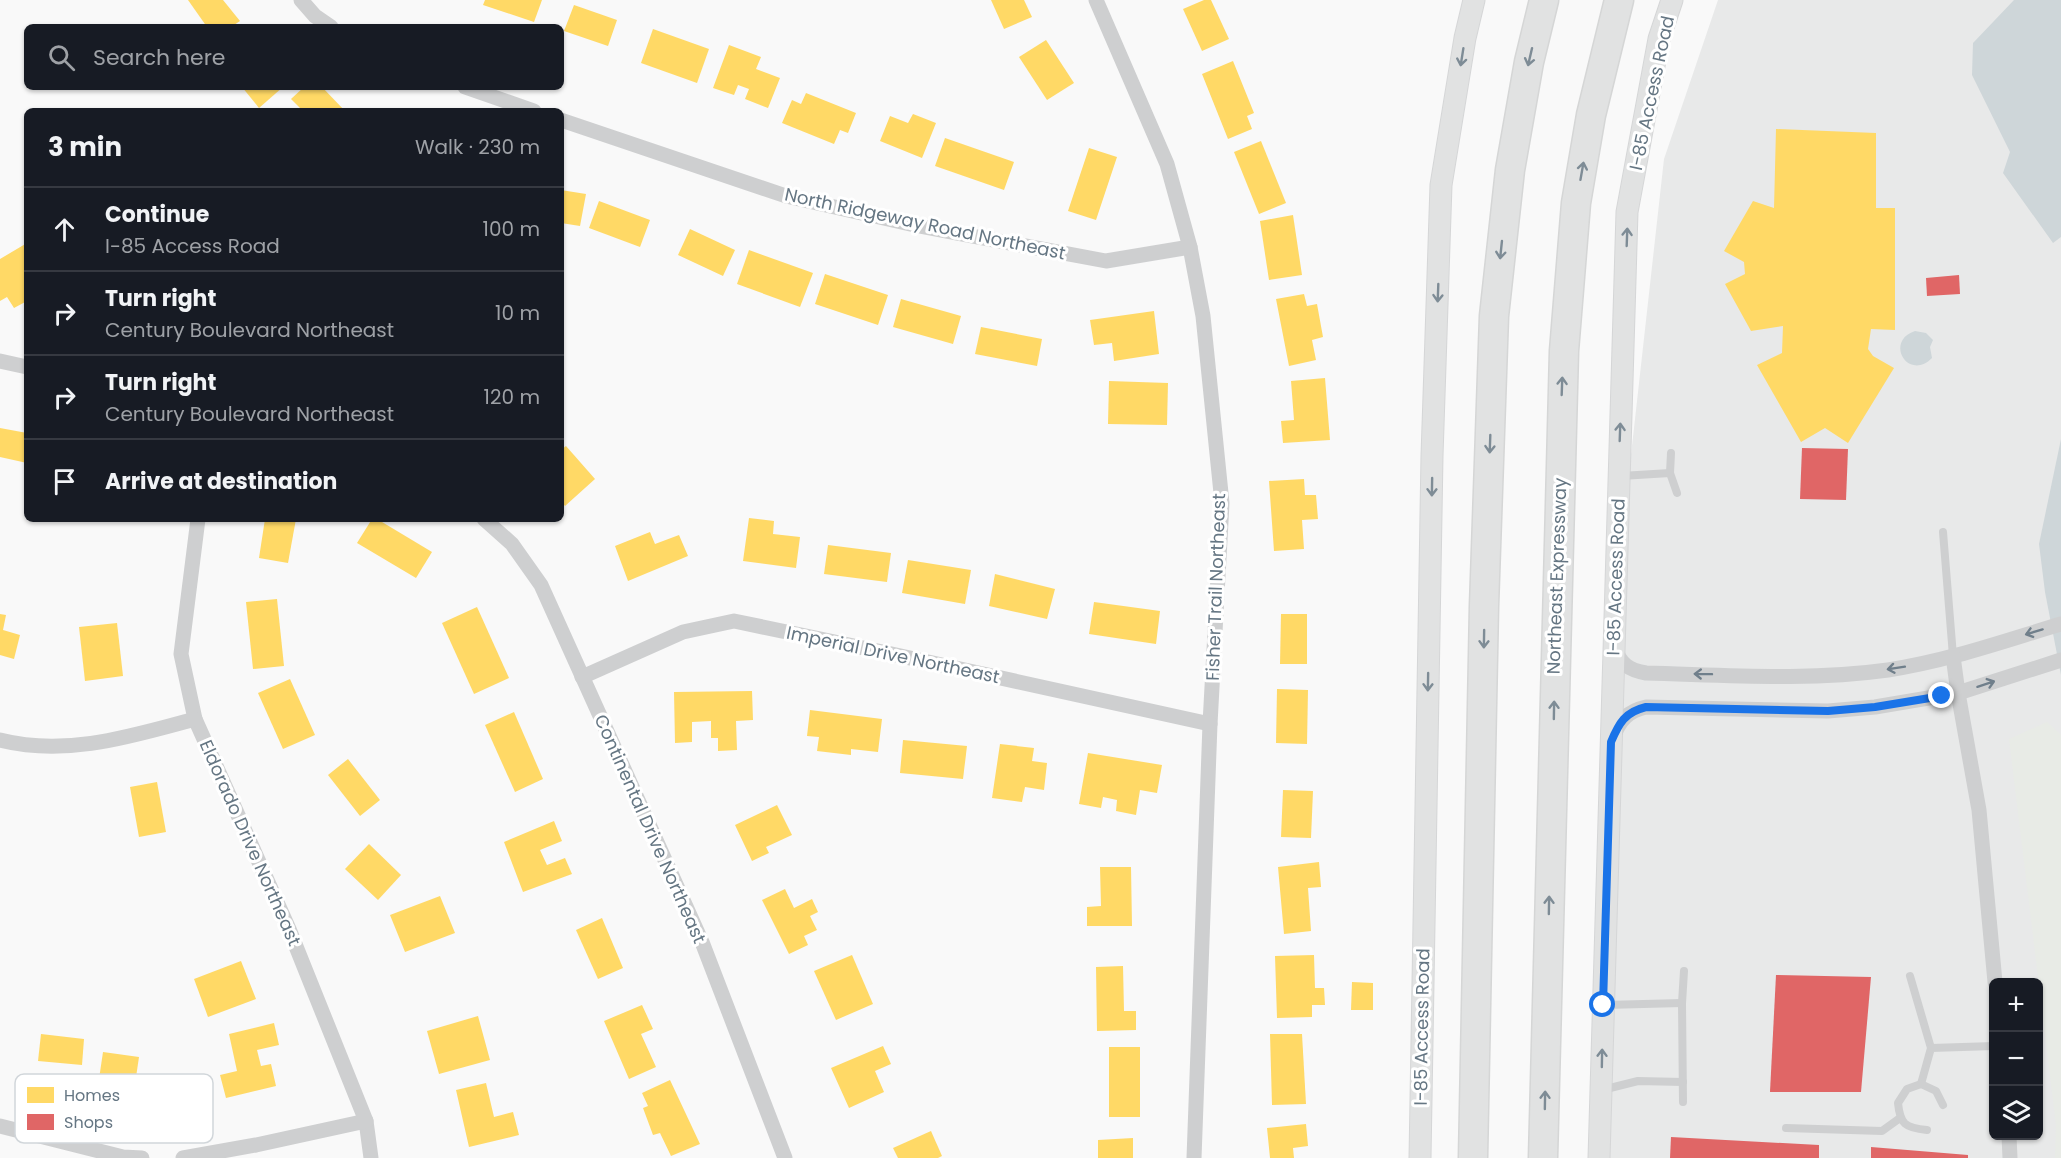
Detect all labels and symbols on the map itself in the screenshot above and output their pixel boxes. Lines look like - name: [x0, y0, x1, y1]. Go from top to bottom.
- street label: I-85 Access Road: [1623, 13, 1680, 172]
- one-way arrow: [1456, 47, 1467, 67]
- one-way arrow: [1524, 47, 1535, 66]
- one-way arrow: [1577, 161, 1588, 181]
- street label: North Ridgeway Road Northeast: [782, 182, 1068, 266]
- one-way arrow: [1621, 227, 1632, 247]
- one-way arrow: [1496, 239, 1507, 259]
- one-way arrow: [1432, 282, 1443, 302]
- one-way arrow: [1557, 376, 1568, 396]
- one-way arrow: [1615, 422, 1626, 442]
- one-way arrow: [1484, 434, 1496, 454]
- one-way arrow: [1426, 477, 1438, 497]
- street label: Northeast Expressway: [1541, 477, 1572, 675]
- street label: Fisher Trail Northeast: [1200, 493, 1231, 681]
- street label: I-85 Access Road: [1600, 498, 1631, 656]
- street label: Imperial Drive Northeast: [784, 620, 1002, 689]
- one-way arrow: [2025, 627, 2044, 638]
- one-way arrow: [1478, 629, 1489, 649]
- one-way arrow: [1886, 663, 1906, 674]
- one-way arrow: [1694, 668, 1714, 680]
- one-way arrow: [1423, 672, 1434, 692]
- one-way arrow: [1976, 678, 1995, 689]
- route end: [1928, 682, 1954, 708]
- one-way arrow: [1548, 700, 1560, 720]
- street label: Continental Drive Northeast: [589, 710, 712, 947]
- street label: Eldorado Drive Northeast: [194, 736, 307, 950]
- one-way arrow: [1544, 895, 1555, 915]
- street label: I-85 Access Road: [1408, 948, 1435, 1106]
- route start: [1589, 991, 1615, 1017]
- one-way arrow: [1596, 1048, 1608, 1068]
- legend: [15, 1074, 213, 1143]
- text: Homes: [64, 1084, 120, 1107]
- one-way arrow: [1539, 1090, 1550, 1110]
- text: Shops: [64, 1111, 113, 1134]

